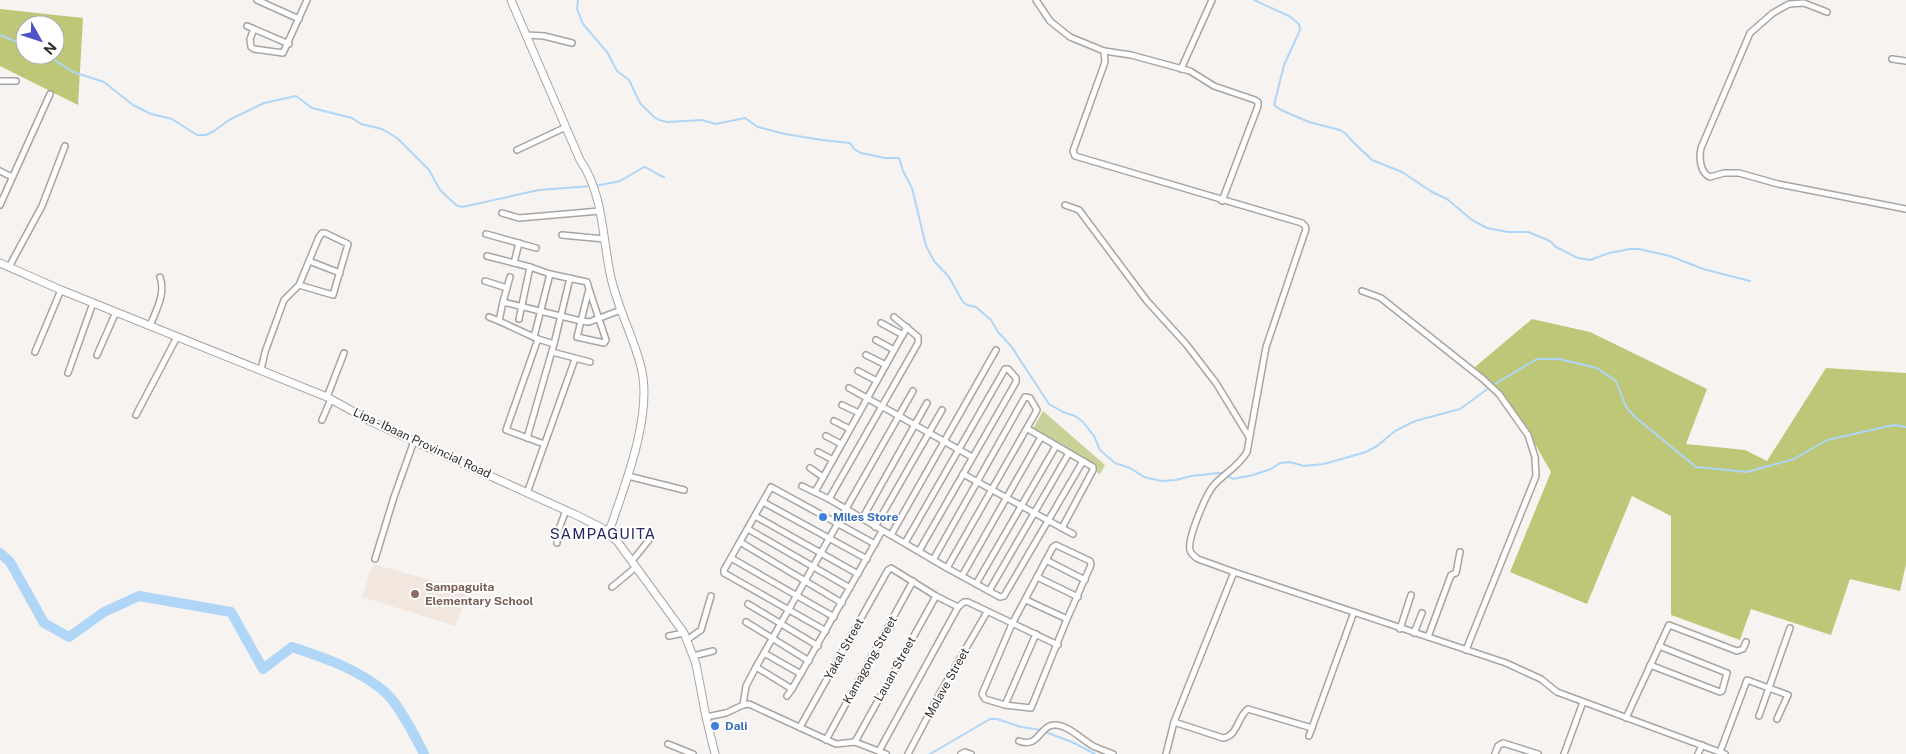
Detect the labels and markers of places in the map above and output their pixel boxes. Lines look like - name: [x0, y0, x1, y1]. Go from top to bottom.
- place label: Miles Store: [833, 510, 898, 524]
- marker: Miles Store: [817, 511, 829, 523]
- place label: Sampaguita Elementary School: [425, 580, 534, 608]
- marker: Sampaguita Elementary School: [409, 588, 421, 600]
- place label: Dali: [725, 719, 748, 733]
- marker: Dali: [709, 720, 721, 732]

